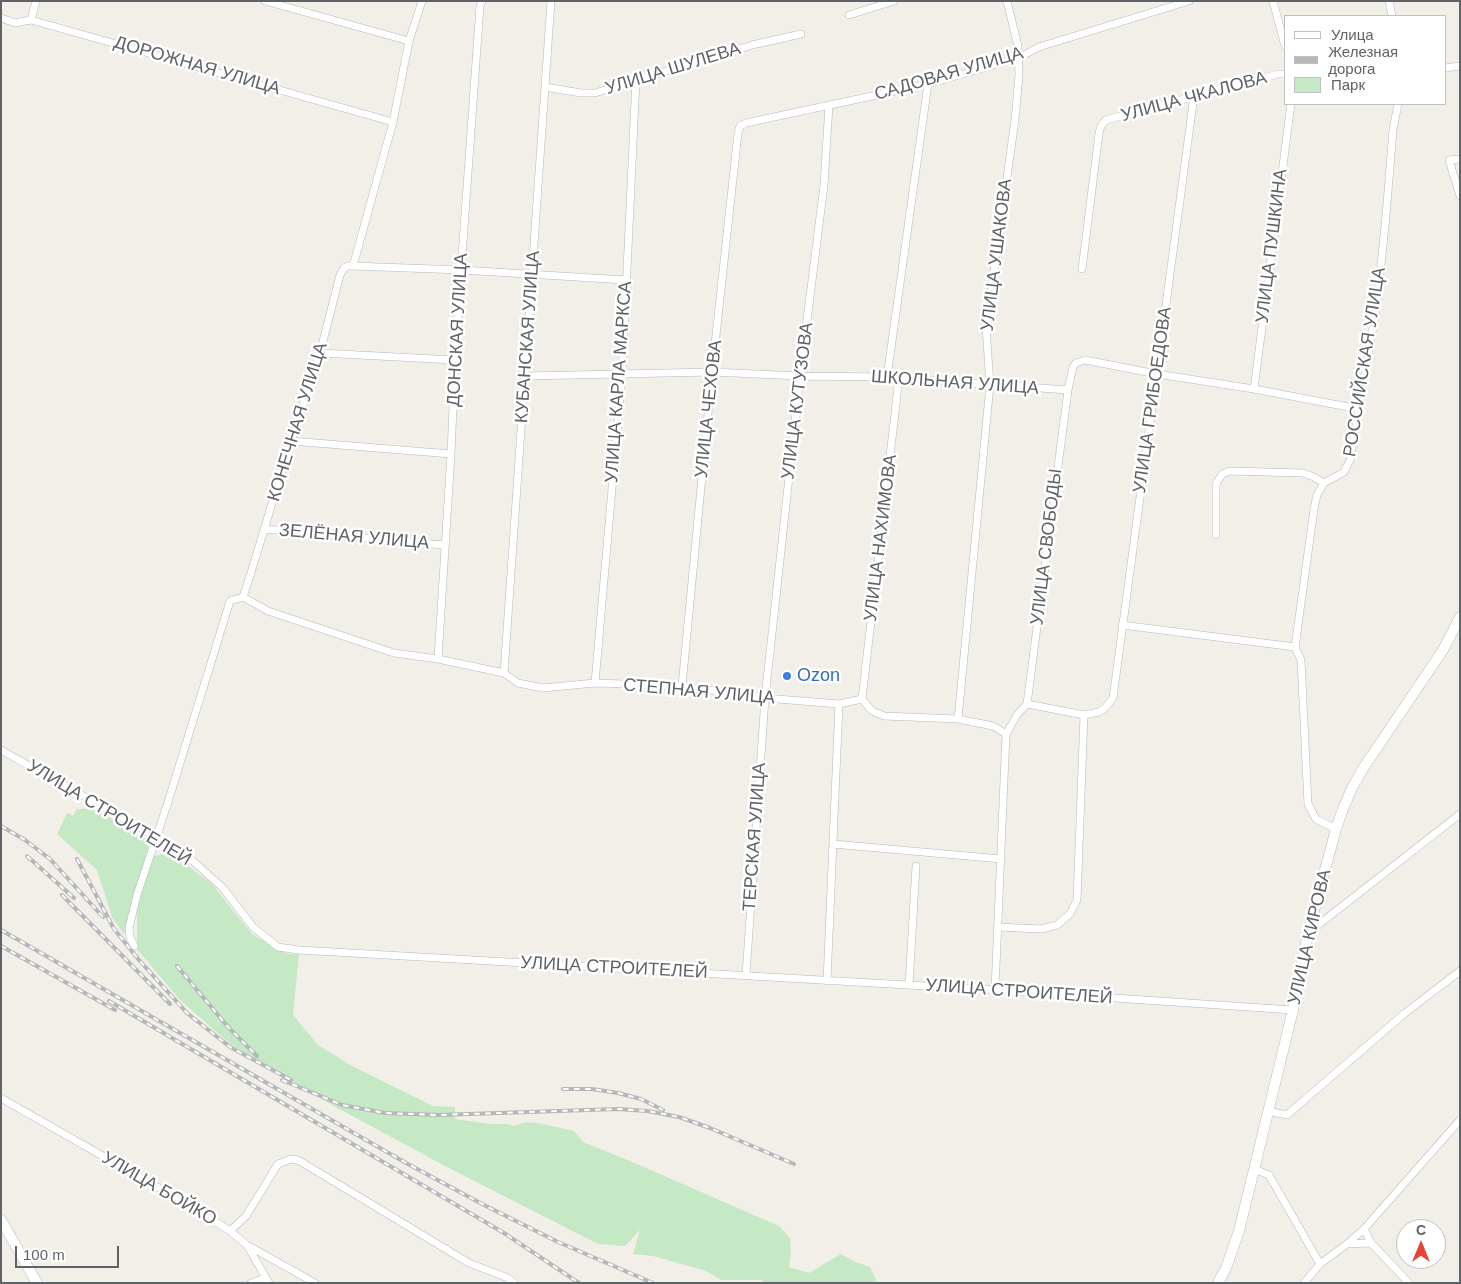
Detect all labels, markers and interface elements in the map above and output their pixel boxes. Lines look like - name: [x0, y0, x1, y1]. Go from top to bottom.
- legend: [1284, 15, 1446, 105]
- text: Улица: [1331, 26, 1374, 43]
- street label: ДОРОЖНАЯ УЛИЦА: [111, 32, 283, 100]
- street label: УЛИЦА ШУЛЕВА: [603, 38, 743, 100]
- street label: САДОВАЯ УЛИЦА: [872, 42, 1026, 106]
- text: Железная дорога: [1328, 43, 1398, 77]
- street label: УЛИЦА ЧКАЛОВА: [1119, 67, 1269, 127]
- text: Парк: [1331, 76, 1365, 93]
- street label: УЛИЦА ПУШКИНА: [1252, 168, 1292, 324]
- street label: УЛИЦА УШАКОВА: [977, 177, 1017, 333]
- street label: КУБАНСКАЯ УЛИЦА: [511, 250, 545, 424]
- street label: ДОНСКАЯ УЛИЦА: [443, 253, 473, 407]
- street label: РОССИЙСКАЯ УЛИЦА: [1339, 266, 1391, 458]
- street label: УЛИЦА КАРЛА МАРКСА: [601, 280, 637, 484]
- street label: УЛИЦА ГРИБОЕДОВА: [1129, 305, 1177, 495]
- street label: УЛИЦА КУТУЗОВА: [778, 321, 818, 481]
- street label: УЛИЦА ЧЕХОВА: [691, 339, 727, 479]
- street label: КОНЕЧНАЯ УЛИЦА: [264, 340, 332, 504]
- street label: ШКОЛЬНАЯ УЛИЦА: [870, 366, 1040, 400]
- street label: УЛИЦА НАХИМОВА: [860, 453, 902, 623]
- street label: УЛИЦА СВОБОДЫ: [1027, 467, 1067, 627]
- street label: ЗЕЛЁНАЯ УЛИЦА: [278, 520, 430, 554]
- place label: Ozon: [797, 665, 840, 687]
- marker: Ozon: [781, 670, 793, 682]
- street label: СТЕПНАЯ УЛИЦА: [622, 675, 776, 709]
- street label: УЛИЦА СТРОИТЕЛЕЙ: [23, 755, 195, 871]
- street label: ТЕРСКАЯ УЛИЦА: [739, 762, 771, 912]
- street label: УЛИЦА КИРОВА: [1284, 867, 1336, 1007]
- street label: УЛИЦА СТРОИТЕЛЕЙ: [520, 952, 708, 984]
- street label: УЛИЦА СТРОИТЕЛЕЙ: [925, 975, 1113, 1009]
- street label: УЛИЦА БОЙКО: [98, 1147, 220, 1231]
- north arrow: [1396, 1219, 1446, 1269]
- text: С: [1416, 1222, 1426, 1238]
- scale bar: [18, 1236, 121, 1268]
- text: 100 m: [23, 1246, 65, 1263]

